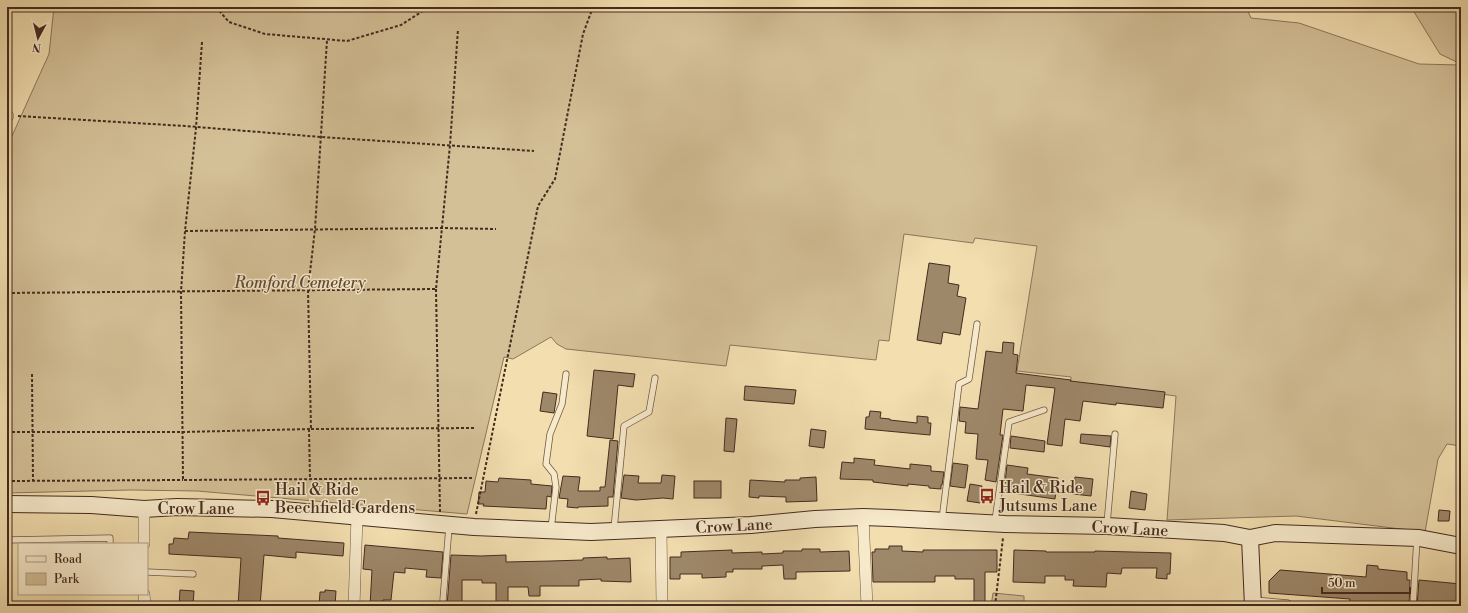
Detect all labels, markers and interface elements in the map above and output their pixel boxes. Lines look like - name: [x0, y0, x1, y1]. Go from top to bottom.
- north arrow: [18, 18, 58, 58]
- text: N: [31, 39, 42, 54]
- park label: Romford Cemetery: [233, 273, 366, 293]
- place label: Hail & Ride Jutsums Lane: [998, 478, 1097, 516]
- place label: Hail & Ride Beechfield Gardens: [274, 480, 415, 518]
- bus stop icon: Hail & Ride Jutsums Lane: [978, 487, 996, 505]
- bus stop icon: Hail & Ride Beechfield Gardens: [254, 489, 272, 507]
- street label: Crow Lane: [157, 499, 235, 519]
- street label: Crow Lane: [695, 514, 773, 538]
- street label: Crow Lane: [1091, 517, 1169, 541]
- legend: [18, 543, 148, 595]
- text: Road: [54, 552, 82, 567]
- scale bar: [1322, 569, 1410, 595]
- text: Park: [54, 572, 80, 587]
- text: 50 m: [1328, 576, 1356, 591]

